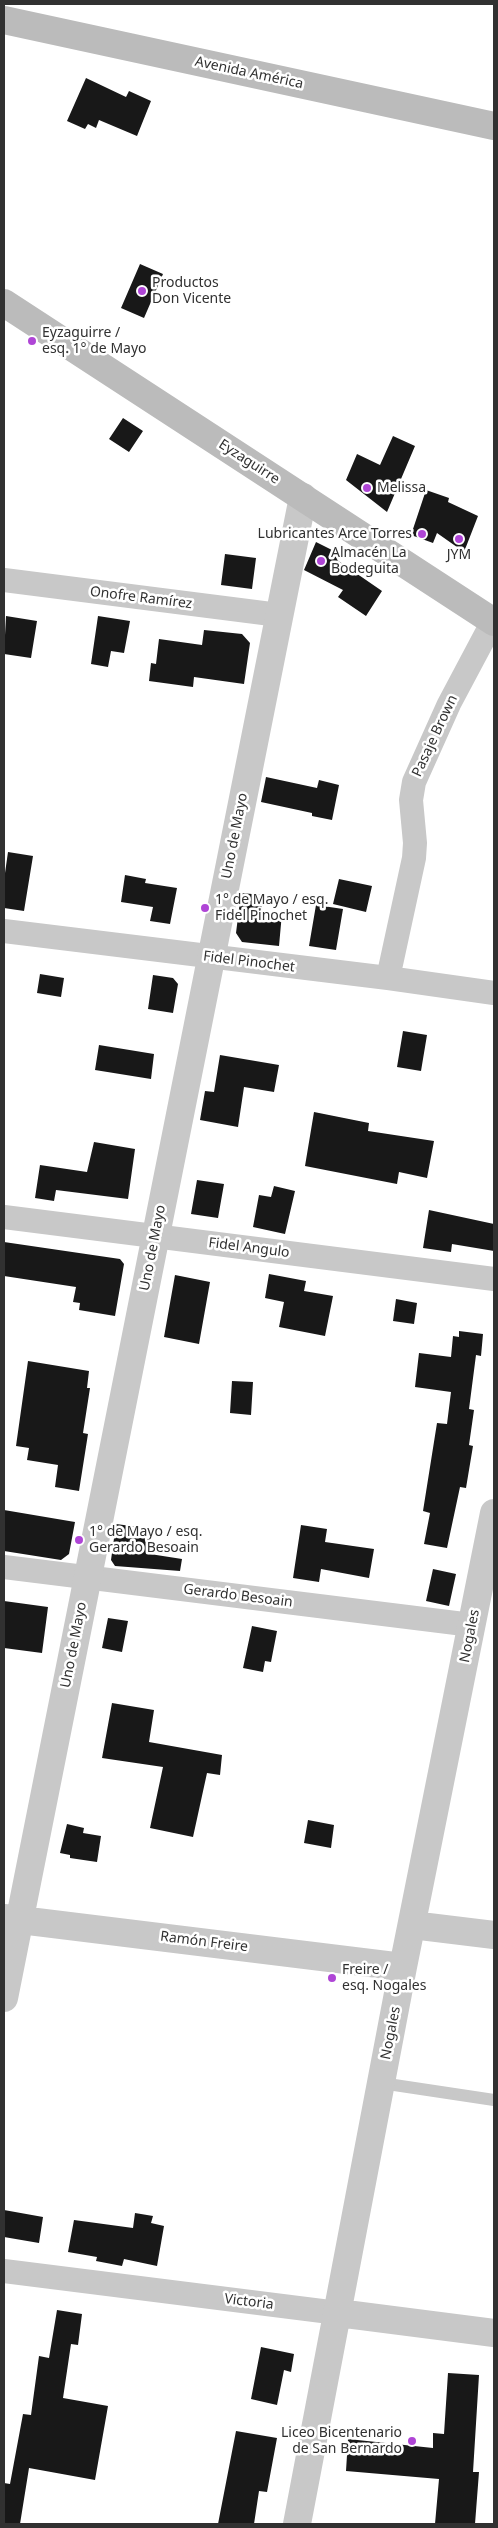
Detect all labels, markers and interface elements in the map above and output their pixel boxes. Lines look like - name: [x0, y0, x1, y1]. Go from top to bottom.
- street label: Avenida América: [193, 53, 305, 93]
- place label: Productos Don Vicente: [152, 275, 231, 308]
- marker: Productos Don Vicente: [136, 285, 148, 297]
- place label: Eyzaguirre / esq. 1° de Mayo: [42, 325, 147, 358]
- marker: Eyzaguirre / esq. 1° de Mayo: [26, 335, 38, 347]
- street label: Eyzaguirre: [215, 436, 283, 488]
- place label: Melissa: [377, 480, 426, 496]
- marker: Melissa: [361, 482, 373, 494]
- place label: Lubricantes Arce Torres: [258, 526, 412, 542]
- marker: Lubricantes Arce Torres: [416, 528, 428, 540]
- marker: JYM: [453, 533, 465, 545]
- place label: Almacén La Bodeguita: [331, 545, 407, 578]
- place label: JYM: [447, 547, 471, 563]
- marker: Almacén La Bodeguita: [315, 555, 327, 567]
- street label: Onofre Ramírez: [89, 583, 193, 613]
- street label: Pasaje Brown: [409, 692, 461, 780]
- street label: Uno de Mayo: [218, 792, 252, 880]
- place label: 1° de Mayo / esq. Fidel Pinochet: [215, 892, 328, 924]
- marker: 1° de Mayo / esq. Fidel Pinochet: [199, 902, 211, 914]
- street label: Fidel Pinochet: [202, 948, 296, 976]
- street label: Uno de Mayo: [136, 1204, 170, 1292]
- street label: Fidel Angulo: [207, 1235, 291, 1261]
- place label: 1° de Mayo / esq. Gerardo Besoain: [89, 1524, 202, 1556]
- marker: 1° de Mayo / esq. Gerardo Besoain: [73, 1534, 85, 1546]
- street label: Gerardo Besoain: [182, 1581, 294, 1611]
- street label: Uno de Mayo: [57, 1601, 91, 1689]
- street label: Nogales: [457, 1608, 483, 1664]
- street label: Ramón Freire: [159, 1928, 249, 1956]
- place label: Freire / esq. Nogales: [342, 1962, 426, 1994]
- marker: Freire / esq. Nogales: [326, 1972, 338, 1984]
- street label: Nogales: [378, 2005, 404, 2061]
- street label: Victoria: [223, 2291, 275, 2313]
- place label: Liceo Bicentenario de San Bernardo: [281, 2425, 402, 2458]
- marker: Liceo Bicentenario de San Bernardo: [406, 2435, 418, 2447]

